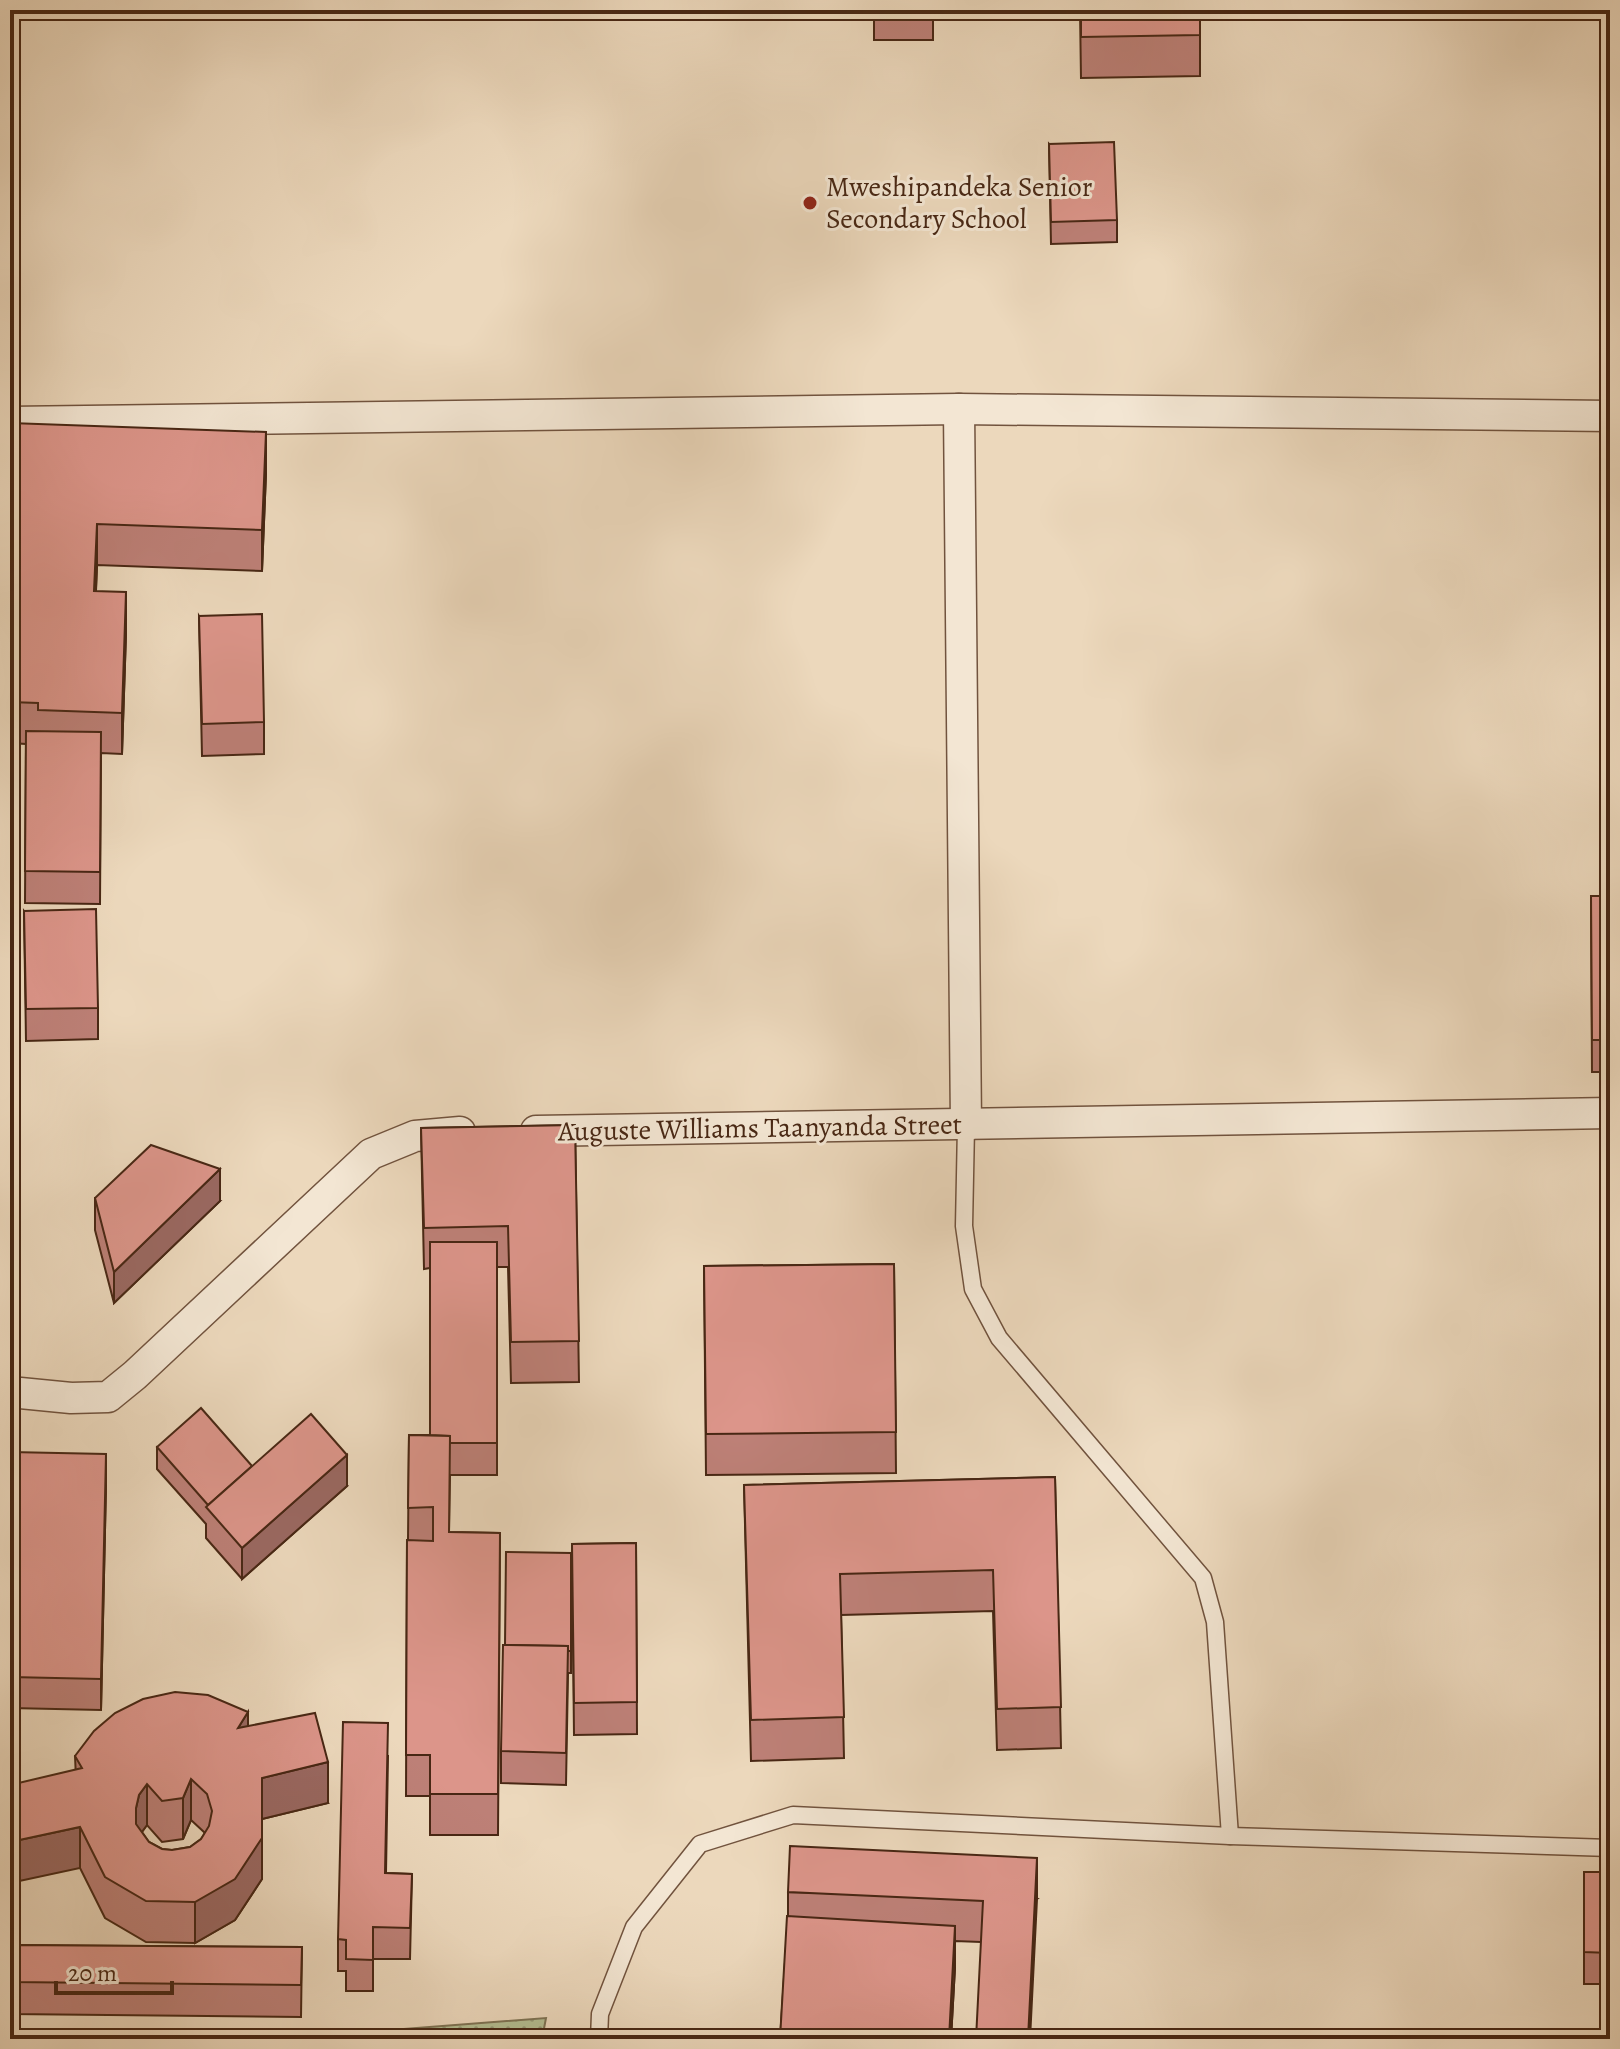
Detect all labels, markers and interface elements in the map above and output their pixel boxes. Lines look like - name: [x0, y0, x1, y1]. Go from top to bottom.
- place label: Mweshipandeka Senior Secondary School: [826, 168, 1093, 238]
- marker: Mweshipandeka Senior Secondary School: [801, 194, 819, 212]
- street label: Auguste Williams Taanyanda Street: [557, 1105, 962, 1151]
- scale bar: [56, 1945, 172, 1995]
- text: 20 m: [68, 1957, 117, 1989]

